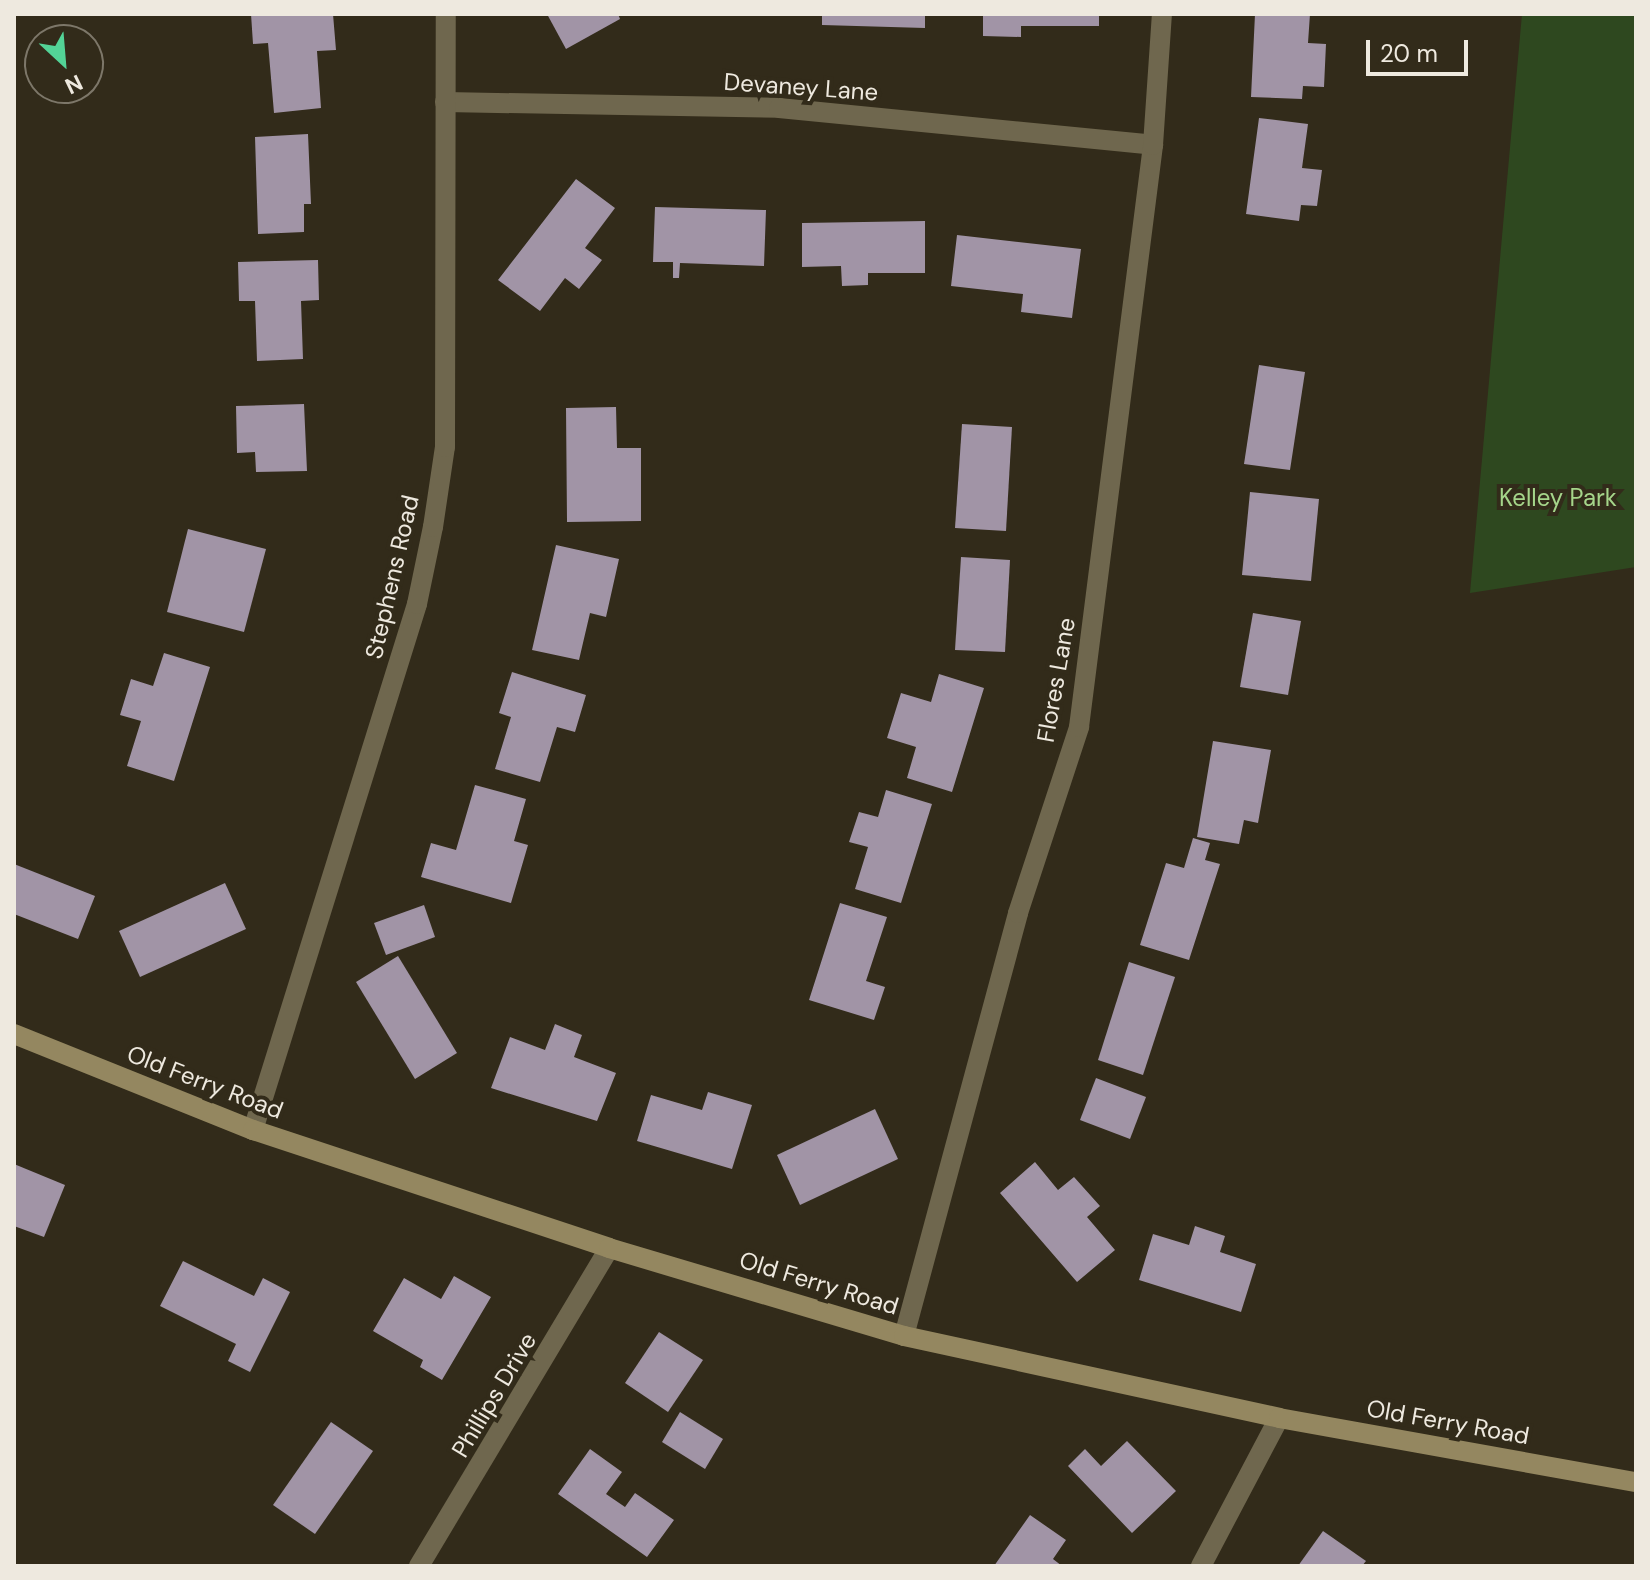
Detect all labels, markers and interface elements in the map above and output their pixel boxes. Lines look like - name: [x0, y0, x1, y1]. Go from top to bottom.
- north arrow: [24, 24, 104, 104]
- scale bar: [1370, 24, 1472, 74]
- text: 20 m: [1380, 38, 1438, 69]
- street label: Devaney Lane: [723, 67, 879, 107]
- text: N: [60, 68, 87, 101]
- park label: Kelley Park: [1499, 484, 1617, 512]
- street label: Stephens Road: [359, 492, 425, 662]
- street label: Flores Lane: [1031, 615, 1081, 745]
- street label: Old Ferry Road: [123, 1039, 287, 1125]
- street label: Old Ferry Road: [736, 1245, 902, 1321]
- street label: Phillips Drive: [446, 1327, 542, 1463]
- street label: Old Ferry Road: [1364, 1394, 1532, 1450]

